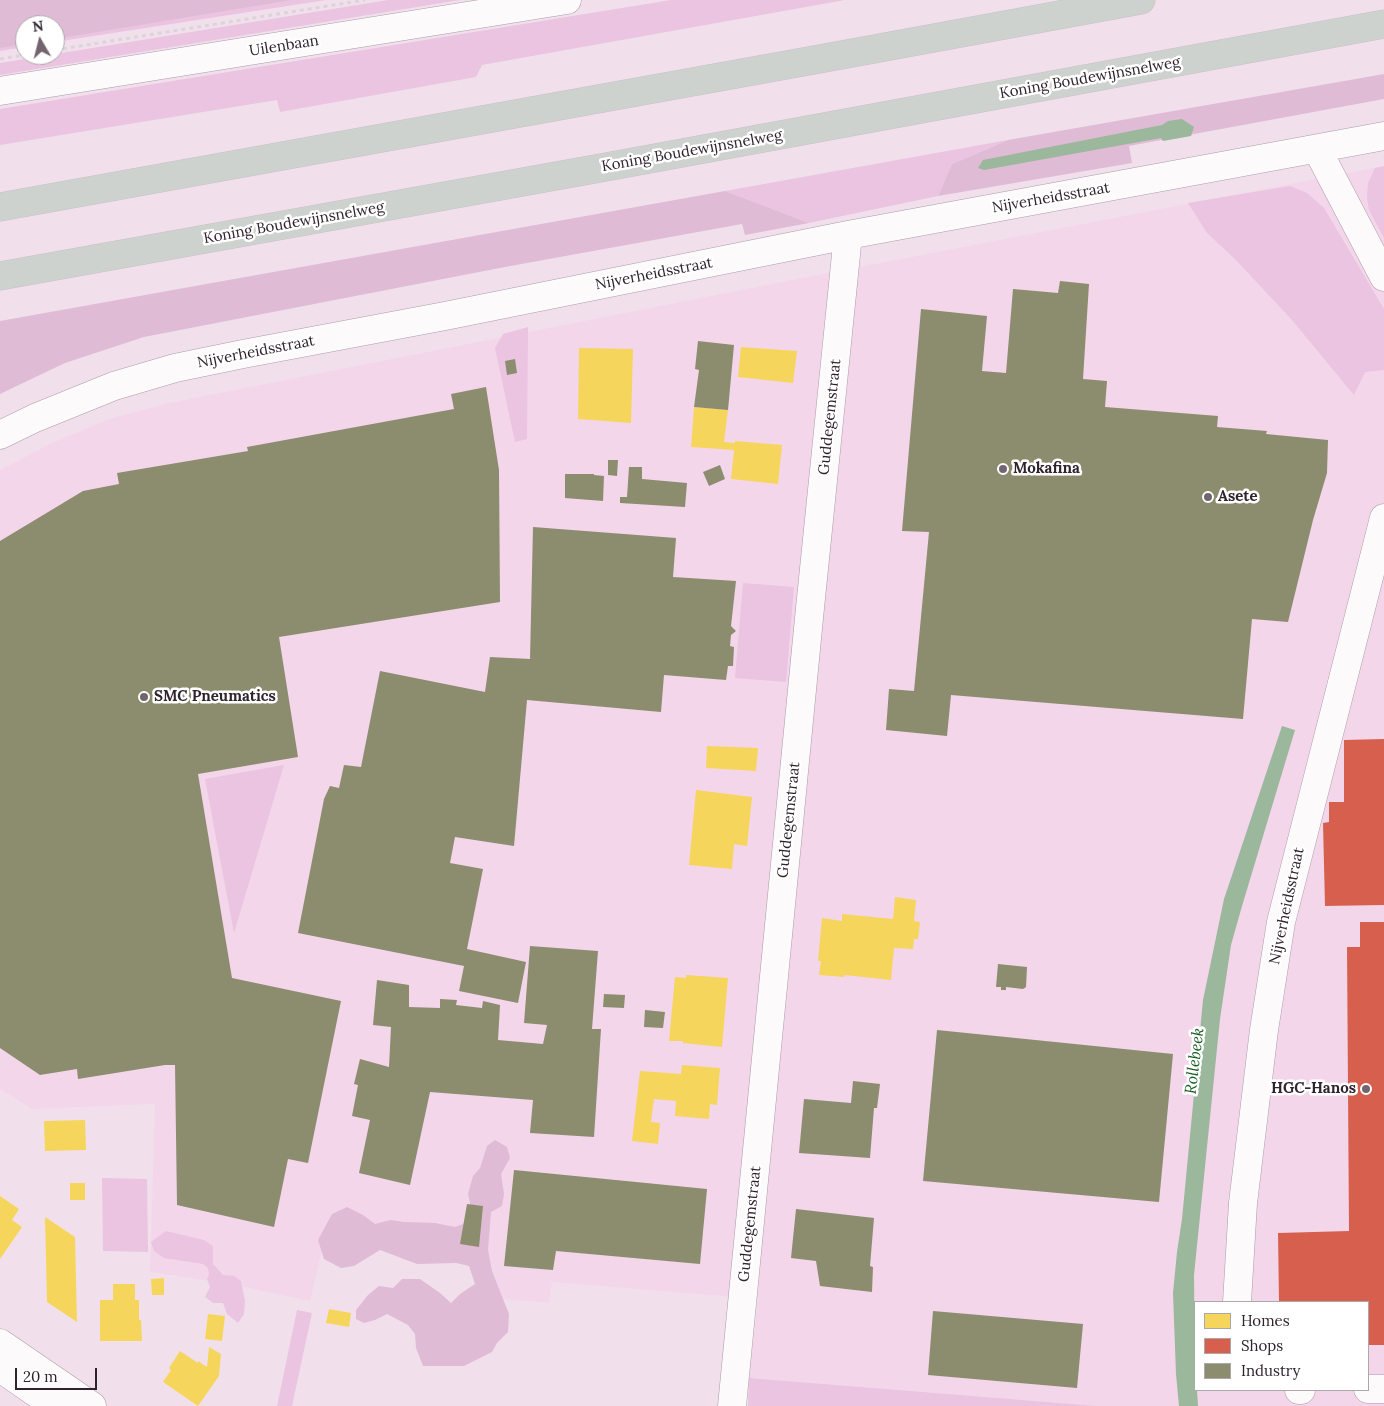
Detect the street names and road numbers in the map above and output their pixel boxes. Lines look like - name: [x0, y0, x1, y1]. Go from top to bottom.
- street label: Uilenbaan: [248, 32, 320, 60]
- street label: Koning Boudewijnsnelweg: [998, 53, 1182, 103]
- street label: Koning Boudewijnsnelweg: [600, 126, 784, 176]
- street label: Nijverheidsstraat: [991, 179, 1111, 217]
- street label: Koning Boudewijnsnelweg: [202, 198, 386, 248]
- street label: Nijverheidsstraat: [594, 254, 714, 294]
- street label: Nijverheidsstraat: [196, 332, 316, 372]
- street label: Guddegemstraat: [815, 358, 845, 476]
- street label: Guddegemstraat: [774, 761, 804, 879]
- street label: Nijverheidsstraat: [1266, 846, 1308, 966]
- street label: Guddegemstraat: [735, 1165, 765, 1283]

